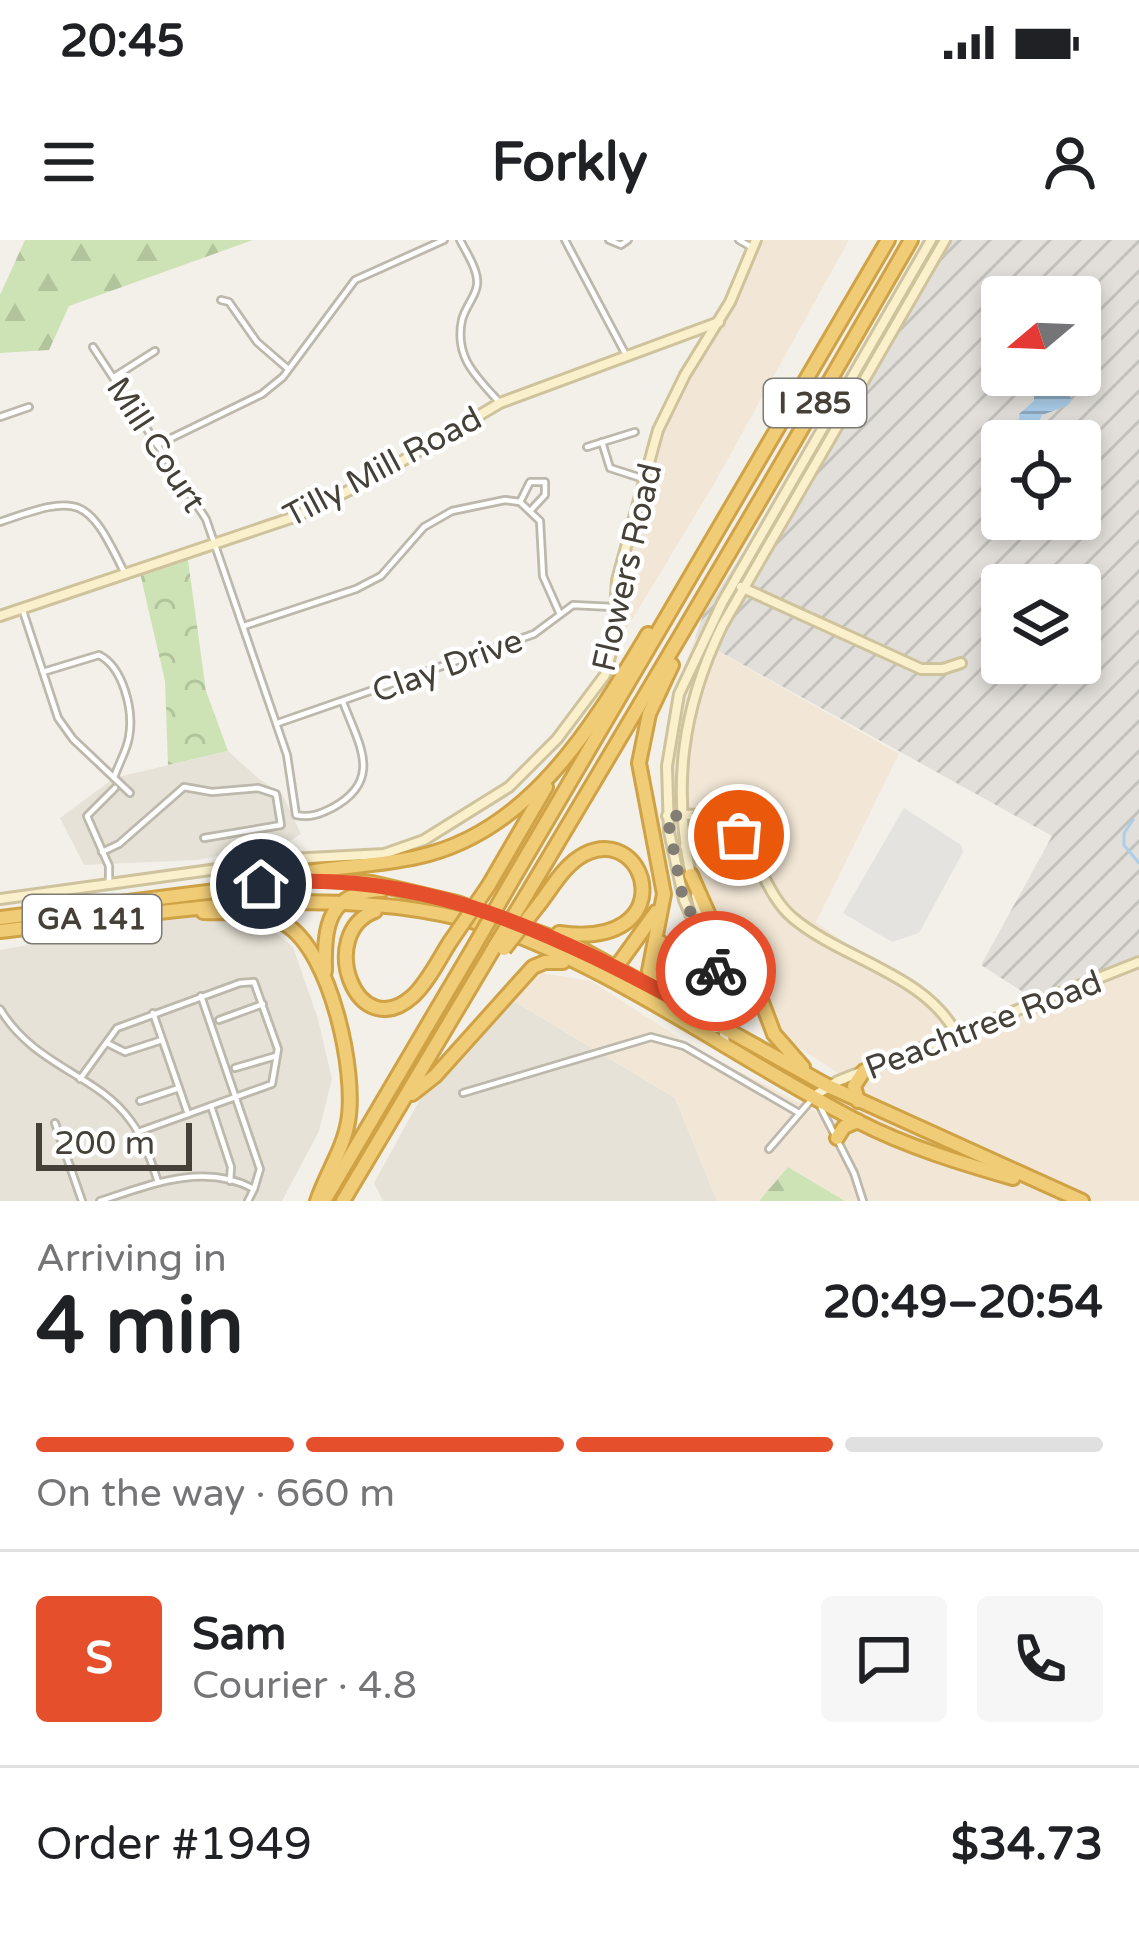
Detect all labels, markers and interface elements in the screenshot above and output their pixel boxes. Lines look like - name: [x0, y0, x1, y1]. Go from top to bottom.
- text: 20:45: [60, 15, 185, 69]
- icon: menu: [36, 129, 102, 195]
- icon: person: [1037, 129, 1103, 195]
- text: Forkly: [491, 130, 648, 195]
- north arrow: [981, 276, 1101, 396]
- map controls: [981, 276, 1101, 684]
- street label: Mill Court: [98, 370, 214, 519]
- road number: I 285: [764, 379, 866, 427]
- street label: Tilly Mill Road: [277, 399, 488, 536]
- button: locate: [981, 420, 1101, 540]
- street label: Flowers Road: [585, 459, 670, 675]
- button: layers: [981, 564, 1101, 684]
- street label: Clay Drive: [367, 621, 528, 712]
- pin: [688, 784, 790, 886]
- icon: bag: [706, 802, 772, 868]
- pin: [210, 833, 312, 935]
- icon: home: [228, 851, 294, 917]
- road number: GA 141: [23, 895, 161, 943]
- courier: [656, 911, 776, 1031]
- icon: bike: [683, 938, 749, 1004]
- street label: Peachtree Road: [860, 962, 1107, 1088]
- scale bar: [36, 1117, 192, 1170]
- text: 200 m: [54, 1124, 155, 1163]
- text: Arriving in: [36, 1235, 227, 1282]
- text: 20:49–20:54: [823, 1276, 1103, 1330]
- text: 4 min: [36, 1280, 244, 1374]
- text: On the way · 660 m: [36, 1470, 395, 1517]
- button: chat: [821, 1596, 947, 1722]
- button: phone: [977, 1596, 1103, 1722]
- text: Sam: [192, 1608, 286, 1662]
- text: S: [85, 1632, 113, 1686]
- text: Courier · 4.8: [192, 1662, 417, 1709]
- text: Order #1949: [36, 1818, 312, 1872]
- text: $34.73: [951, 1818, 1103, 1872]

